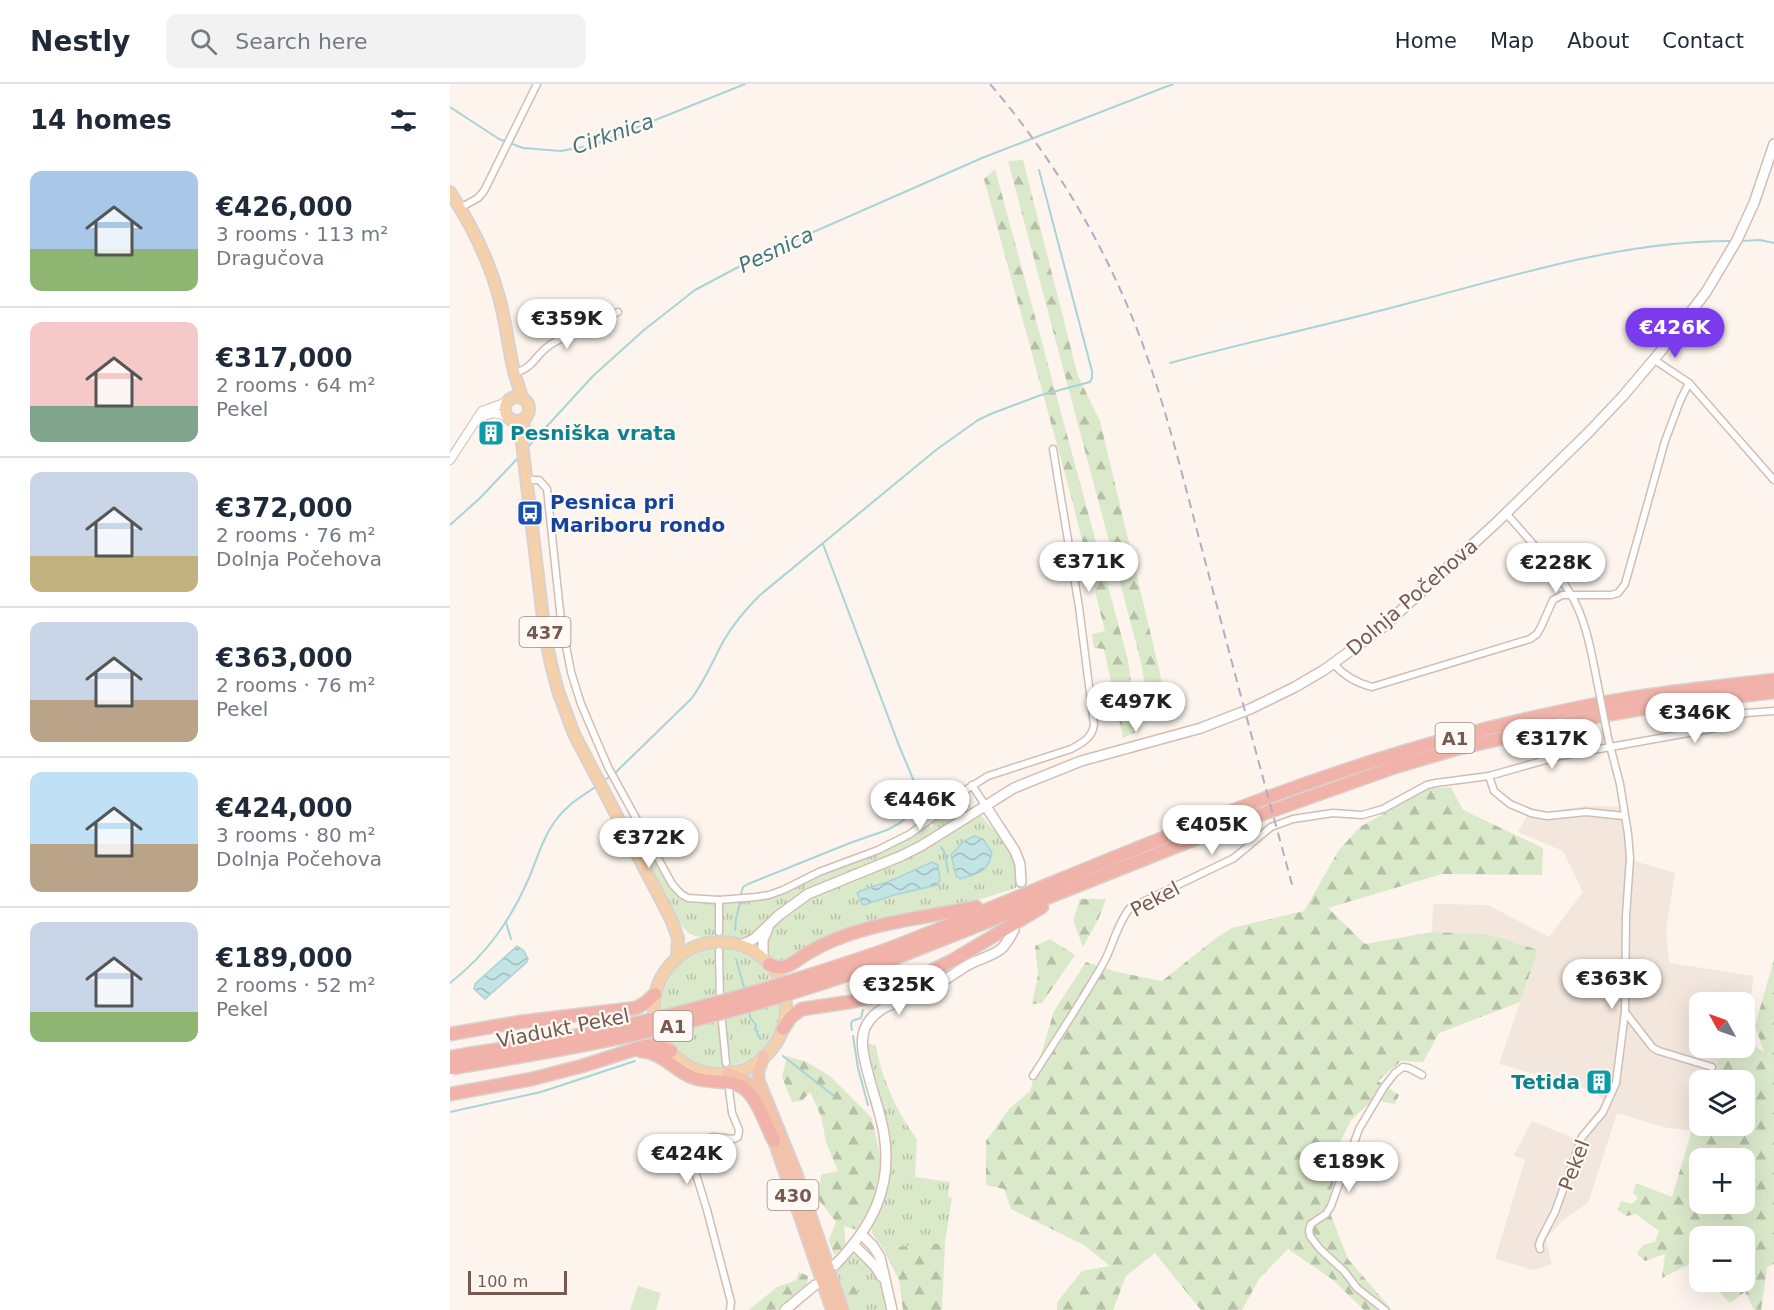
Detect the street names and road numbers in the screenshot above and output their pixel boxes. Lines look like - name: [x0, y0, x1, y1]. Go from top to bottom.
- street label: Dolnja Počehova: [1342, 534, 1482, 660]
- road number: 437: [520, 617, 571, 647]
- road number: A1: [1436, 723, 1474, 753]
- street label: Pekel: [1126, 876, 1184, 922]
- street label: Viadukt Pekel: [495, 1003, 631, 1053]
- road number: A1: [654, 1011, 692, 1041]
- street label: Pekel: [1553, 1136, 1595, 1194]
- road number: 430: [768, 1180, 818, 1210]

